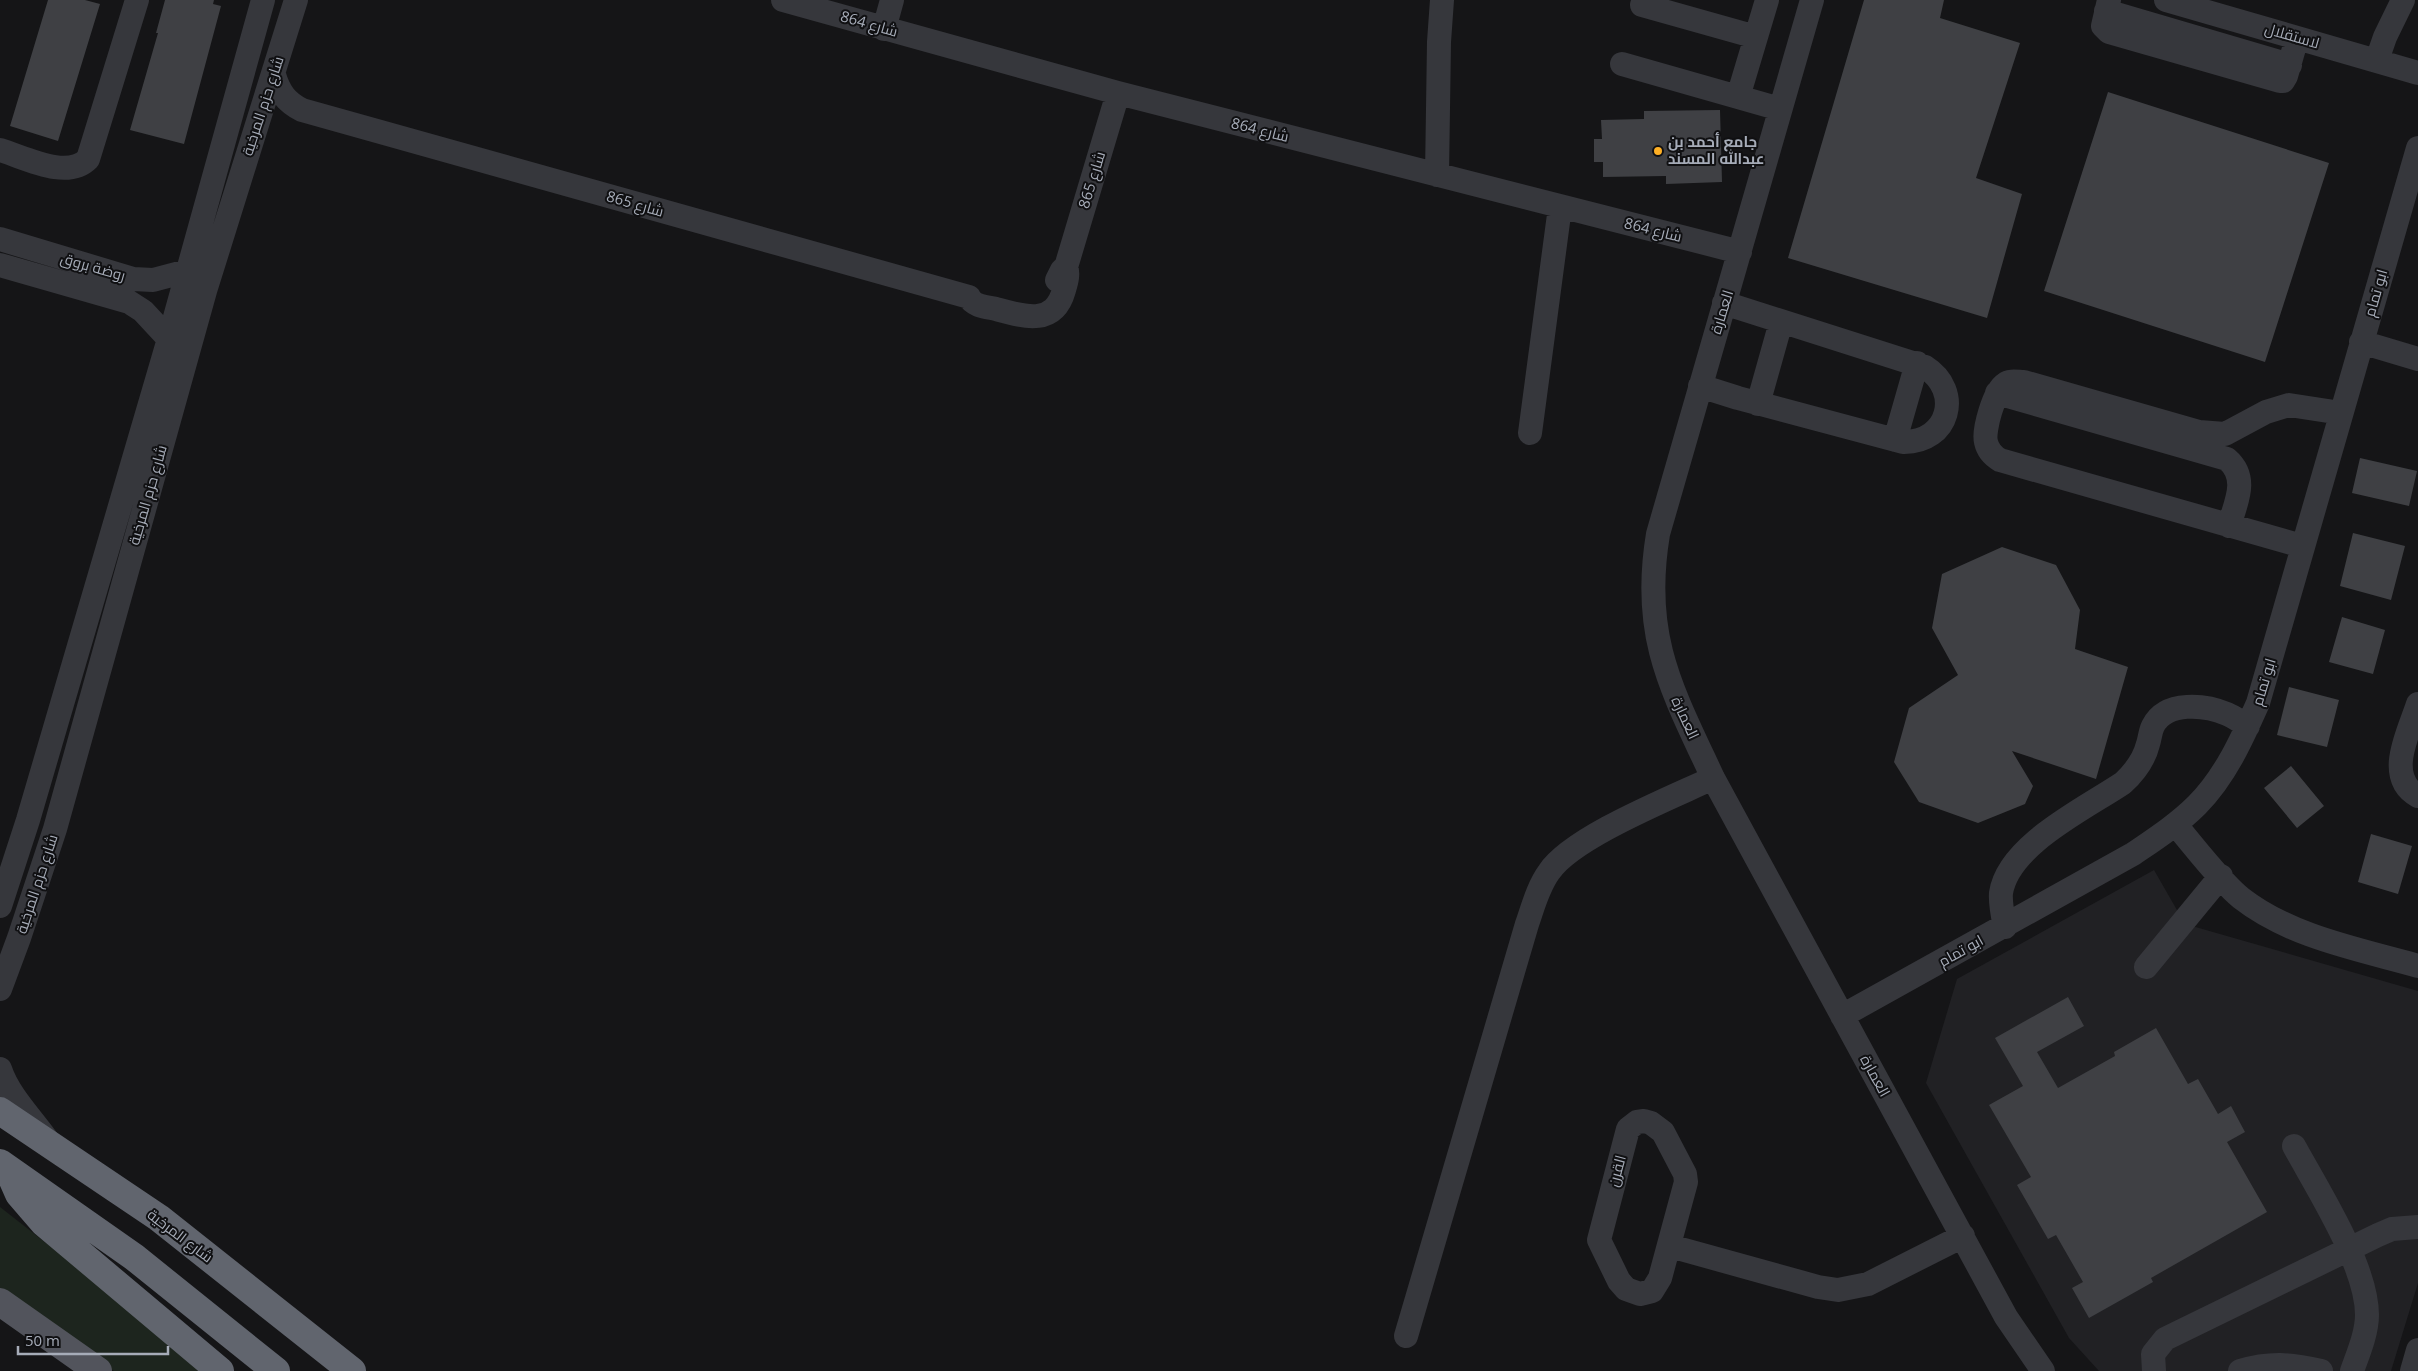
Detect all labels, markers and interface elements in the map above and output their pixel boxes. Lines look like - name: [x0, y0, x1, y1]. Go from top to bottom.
- street label: شارع 864: [838, 5, 900, 43]
- street label: لاستقلال: [2263, 18, 2322, 52]
- street label: شارع حزم المرخية: [237, 53, 289, 159]
- street label: شارع 864: [1229, 112, 1291, 148]
- place label: جامع أحمد بن عبدالله المسند: [1668, 131, 1764, 168]
- marker: جامع أحمد بن عبدالله المسند: [1652, 145, 1664, 157]
- street label: شارع 865: [1073, 149, 1111, 211]
- street label: شارع 865: [604, 185, 666, 223]
- street label: شارع 864: [1622, 212, 1684, 248]
- street label: روضة بروق: [58, 247, 128, 286]
- street label: ابو تمام: [2359, 267, 2392, 319]
- street label: العمارة: [1705, 287, 1737, 336]
- street label: شارع حزم المرخية: [123, 442, 173, 548]
- street label: ابو تمام: [2246, 656, 2281, 708]
- street label: العمارة: [1667, 693, 1704, 742]
- street label: شارع حزم المرخية: [11, 831, 63, 937]
- street label: ابو تمام: [1934, 930, 1987, 972]
- street label: العمارة: [1856, 1051, 1896, 1100]
- street label: القرن: [1602, 1153, 1631, 1189]
- street label: شارع المرخية: [143, 1204, 217, 1268]
- scale bar: [18, 1324, 168, 1356]
- text: 50 m: [25, 1330, 60, 1350]

